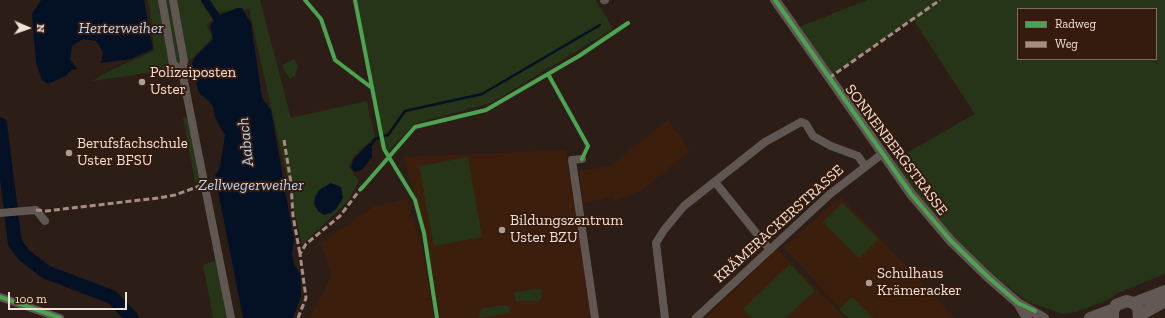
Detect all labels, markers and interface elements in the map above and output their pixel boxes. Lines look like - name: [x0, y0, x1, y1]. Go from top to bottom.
- north arrow: [8, 8, 48, 48]
- legend: [1017, 8, 1157, 60]
- text: Radweg: [1055, 17, 1096, 31]
- water label: Herterweiher: [79, 18, 163, 38]
- text: N: [34, 24, 47, 33]
- text: Weg: [1055, 37, 1078, 51]
- place label: Polizeiposten Uster: [150, 64, 236, 99]
- marker: Polizeiposten Uster: [137, 77, 147, 87]
- street label: SONNENBERGSTRASSE: [841, 81, 951, 219]
- water label: Aabach: [234, 117, 258, 167]
- place label: Berufsfachschule Uster BFSU: [77, 135, 188, 170]
- marker: Berufsfachschule Uster BFSU: [64, 148, 74, 158]
- street label: KRÄMERACKERSTRASSE: [711, 161, 847, 287]
- water label: Zellwegerweiher: [198, 175, 304, 195]
- place label: Bildungszentrum Uster BZU: [510, 212, 623, 247]
- marker: Bildungszentrum Uster BZU: [497, 225, 507, 235]
- place label: Schulhaus Krämeracker: [877, 265, 962, 300]
- marker: Schulhaus Krämeracker: [864, 278, 874, 288]
- scale bar: [10, 284, 129, 310]
- text: 100 m: [15, 292, 47, 306]

